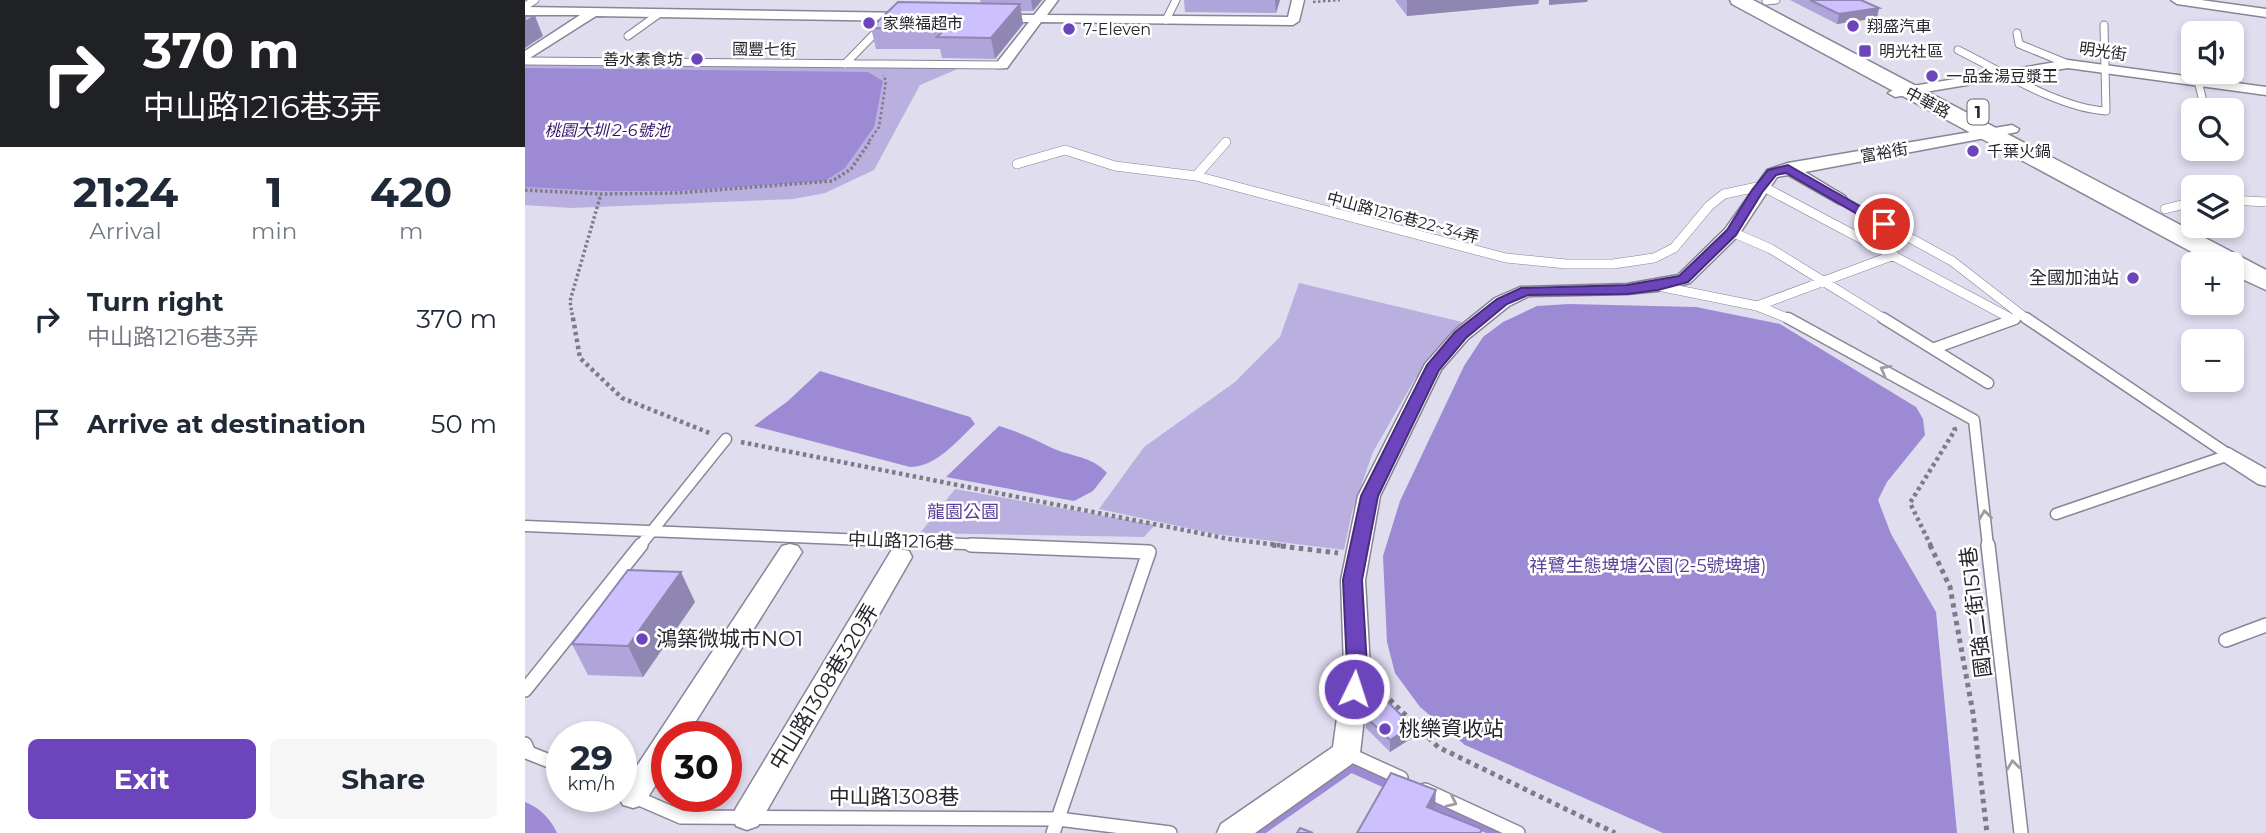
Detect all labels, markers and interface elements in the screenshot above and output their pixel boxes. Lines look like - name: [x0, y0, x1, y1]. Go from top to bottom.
- place label: 家樂福超市: [883, 14, 963, 33]
- marker: 家樂福超市: [861, 15, 877, 31]
- place label: 翔盛汽車: [1867, 17, 1931, 36]
- marker: 翔盛汽車: [1845, 18, 1861, 34]
- place label: 7-Eleven: [1083, 20, 1151, 39]
- text: 370 m: [143, 21, 300, 80]
- marker: 7-Eleven: [1061, 21, 1077, 37]
- map controls: [2181, 21, 2244, 392]
- button: sound: [2181, 21, 2244, 84]
- icon: right: [28, 28, 119, 119]
- street label: 國豐七街: [732, 39, 796, 60]
- street label: 明光街: [2078, 39, 2128, 64]
- place label: 明光社區: [1879, 42, 1943, 61]
- marker: 明光社區: [1857, 43, 1873, 59]
- place label: 善水素食坊: [603, 50, 683, 69]
- marker: 善水素食坊: [689, 51, 705, 67]
- place label: 一品金湯豆漿王: [1946, 67, 2058, 86]
- marker: 一品金湯豆漿王: [1924, 68, 1940, 84]
- street label: 中華路: [1902, 83, 1953, 122]
- text: 中山路1216巷3弄: [143, 87, 382, 126]
- button: search: [2181, 98, 2244, 161]
- road number: 1: [1967, 100, 1989, 124]
- water label: 桃園大圳 2-6號池: [544, 121, 672, 140]
- street label: 富裕街: [1859, 139, 1909, 166]
- place label: 千葉火鍋: [1987, 142, 2051, 161]
- marker: 千葉火鍋: [1965, 143, 1981, 159]
- text: 21:24: [73, 166, 178, 218]
- text: 1: [266, 166, 282, 218]
- text: 420: [370, 166, 452, 218]
- button: layers: [2181, 175, 2244, 238]
- street label: 中山路1216巷22~34弄: [1325, 188, 1481, 247]
- pin: [1854, 194, 1914, 254]
- icon: arrive: [1865, 205, 1903, 243]
- text: Arrival: [89, 217, 162, 245]
- text: min: [251, 217, 297, 245]
- text: m: [399, 217, 423, 245]
- button: +: [2181, 252, 2244, 315]
- place label: 全國加油站: [2029, 267, 2119, 289]
- marker: 全國加油站: [2125, 270, 2141, 286]
- text: Turn right: [87, 286, 223, 318]
- icon: right: [28, 300, 66, 338]
- text: 370 m: [416, 303, 497, 335]
- text: 中山路1216巷3弄: [87, 323, 259, 351]
- button: −: [2181, 329, 2244, 392]
- one-way arrow: [1879, 365, 1892, 378]
- icon: arrive: [28, 405, 66, 443]
- text: Arrive at destination: [87, 408, 366, 440]
- text: 50 m: [431, 408, 497, 440]
- park label: 龍園公園: [927, 501, 999, 523]
- one-way arrow: [1977, 509, 1992, 521]
- street label: 中山路1216巷: [848, 528, 954, 554]
- street label: 國強二街151巷: [1955, 545, 1996, 679]
- park label: 祥鷺生態埤塘公園(2-5號埤塘): [1530, 555, 1767, 577]
- street label: 中山路1308巷320弄: [764, 599, 883, 774]
- place label: 鴻築微城市NO1: [656, 626, 803, 651]
- marker: 鴻築微城市NO1: [634, 631, 650, 647]
- position arrow: [1317, 652, 1391, 726]
- place label: 桃樂資收站: [1399, 716, 1504, 741]
- speed limit sign: 30: [651, 721, 742, 812]
- marker: 桃樂資收站: [1377, 721, 1393, 737]
- text: 29: [570, 736, 613, 779]
- button: Exit: [28, 739, 256, 819]
- button: Share: [270, 739, 497, 819]
- one-way arrow: [2006, 759, 2021, 771]
- text: km/h: [567, 773, 616, 795]
- street label: 中山路1308巷: [829, 784, 959, 809]
- one-way arrow: [1445, 794, 1457, 808]

